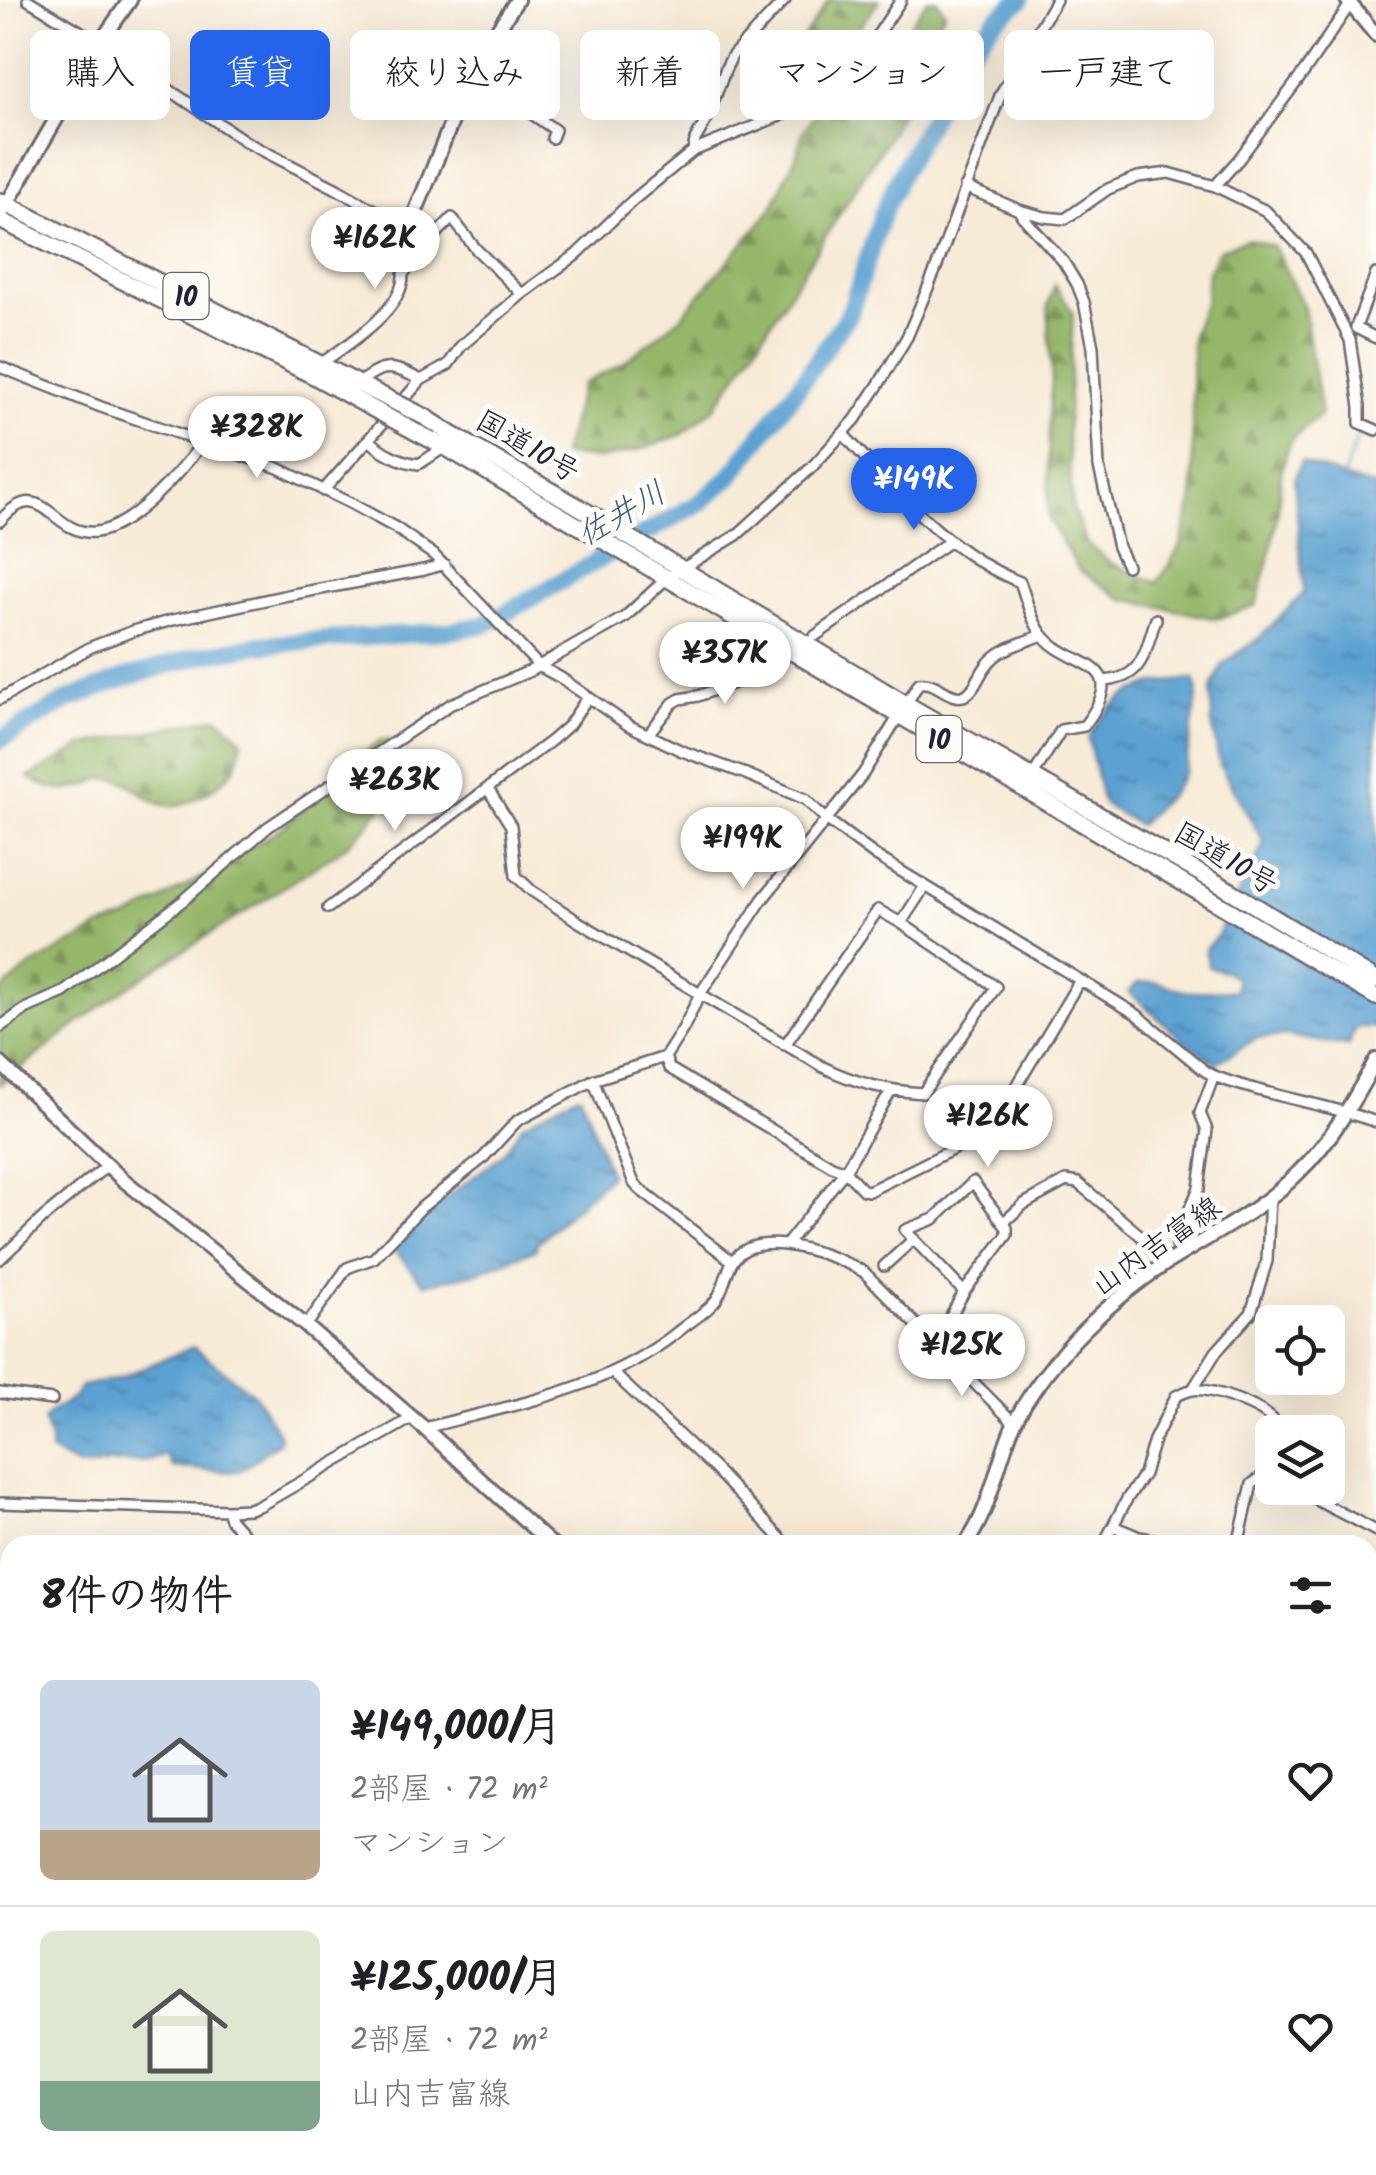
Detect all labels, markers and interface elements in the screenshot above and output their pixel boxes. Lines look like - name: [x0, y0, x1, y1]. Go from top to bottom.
- chip: 購入: [30, 30, 170, 120]
- chip: 賃貸: [190, 30, 330, 120]
- chip: 絞り込み: [350, 30, 560, 120]
- chip: 新着: [580, 30, 720, 120]
- chip: マンション: [740, 30, 984, 120]
- chip: 一戸建て: [1004, 30, 1214, 120]
- pin: ¥162K: [305, 207, 445, 292]
- text: ¥162K: [333, 214, 417, 265]
- road number: 10: [164, 273, 208, 319]
- pin: ¥328K: [187, 396, 327, 481]
- street label: 国道10号: [465, 398, 589, 497]
- text: ¥328K: [210, 403, 304, 454]
- pin: ¥149K: [844, 448, 984, 533]
- text: ¥149K: [873, 455, 955, 506]
- water label: 佐井川: [568, 469, 677, 561]
- pin: ¥357K: [655, 622, 795, 707]
- text: ¥357K: [681, 629, 769, 680]
- road number: 10: [916, 716, 962, 762]
- pin: ¥263K: [325, 749, 465, 834]
- text: ¥263K: [349, 756, 441, 807]
- pin: ¥199K: [673, 807, 813, 892]
- street label: 国道10号: [1163, 810, 1287, 909]
- text: ¥199K: [703, 814, 784, 865]
- pin: ¥126K: [918, 1085, 1058, 1170]
- text: ¥126K: [946, 1092, 1030, 1143]
- street label: 山内吉富線: [1082, 1185, 1232, 1310]
- map controls: [1255, 1305, 1345, 1505]
- button: locate: [1255, 1305, 1345, 1395]
- pin: ¥125K: [892, 1314, 1032, 1399]
- text: ¥125K: [920, 1321, 1004, 1372]
- button: layers: [1255, 1415, 1345, 1505]
- text: 8件の物件: [40, 1564, 233, 1631]
- icon: filters: [1283, 1568, 1338, 1623]
- text: ¥149,000/月: [350, 1695, 562, 1762]
- icon: home: [120, 1720, 240, 1840]
- icon: heart: [1283, 1753, 1338, 1808]
- text: 2部屋 · 72 m²: [350, 1765, 547, 1816]
- text: マンション: [350, 1819, 509, 1870]
- text: ¥125,000/月: [350, 1946, 564, 2013]
- icon: home: [120, 1971, 240, 2091]
- icon: heart: [1283, 2004, 1338, 2059]
- text: 2部屋 · 72 m²: [350, 2016, 547, 2067]
- text: 山内吉富線: [350, 2070, 510, 2121]

